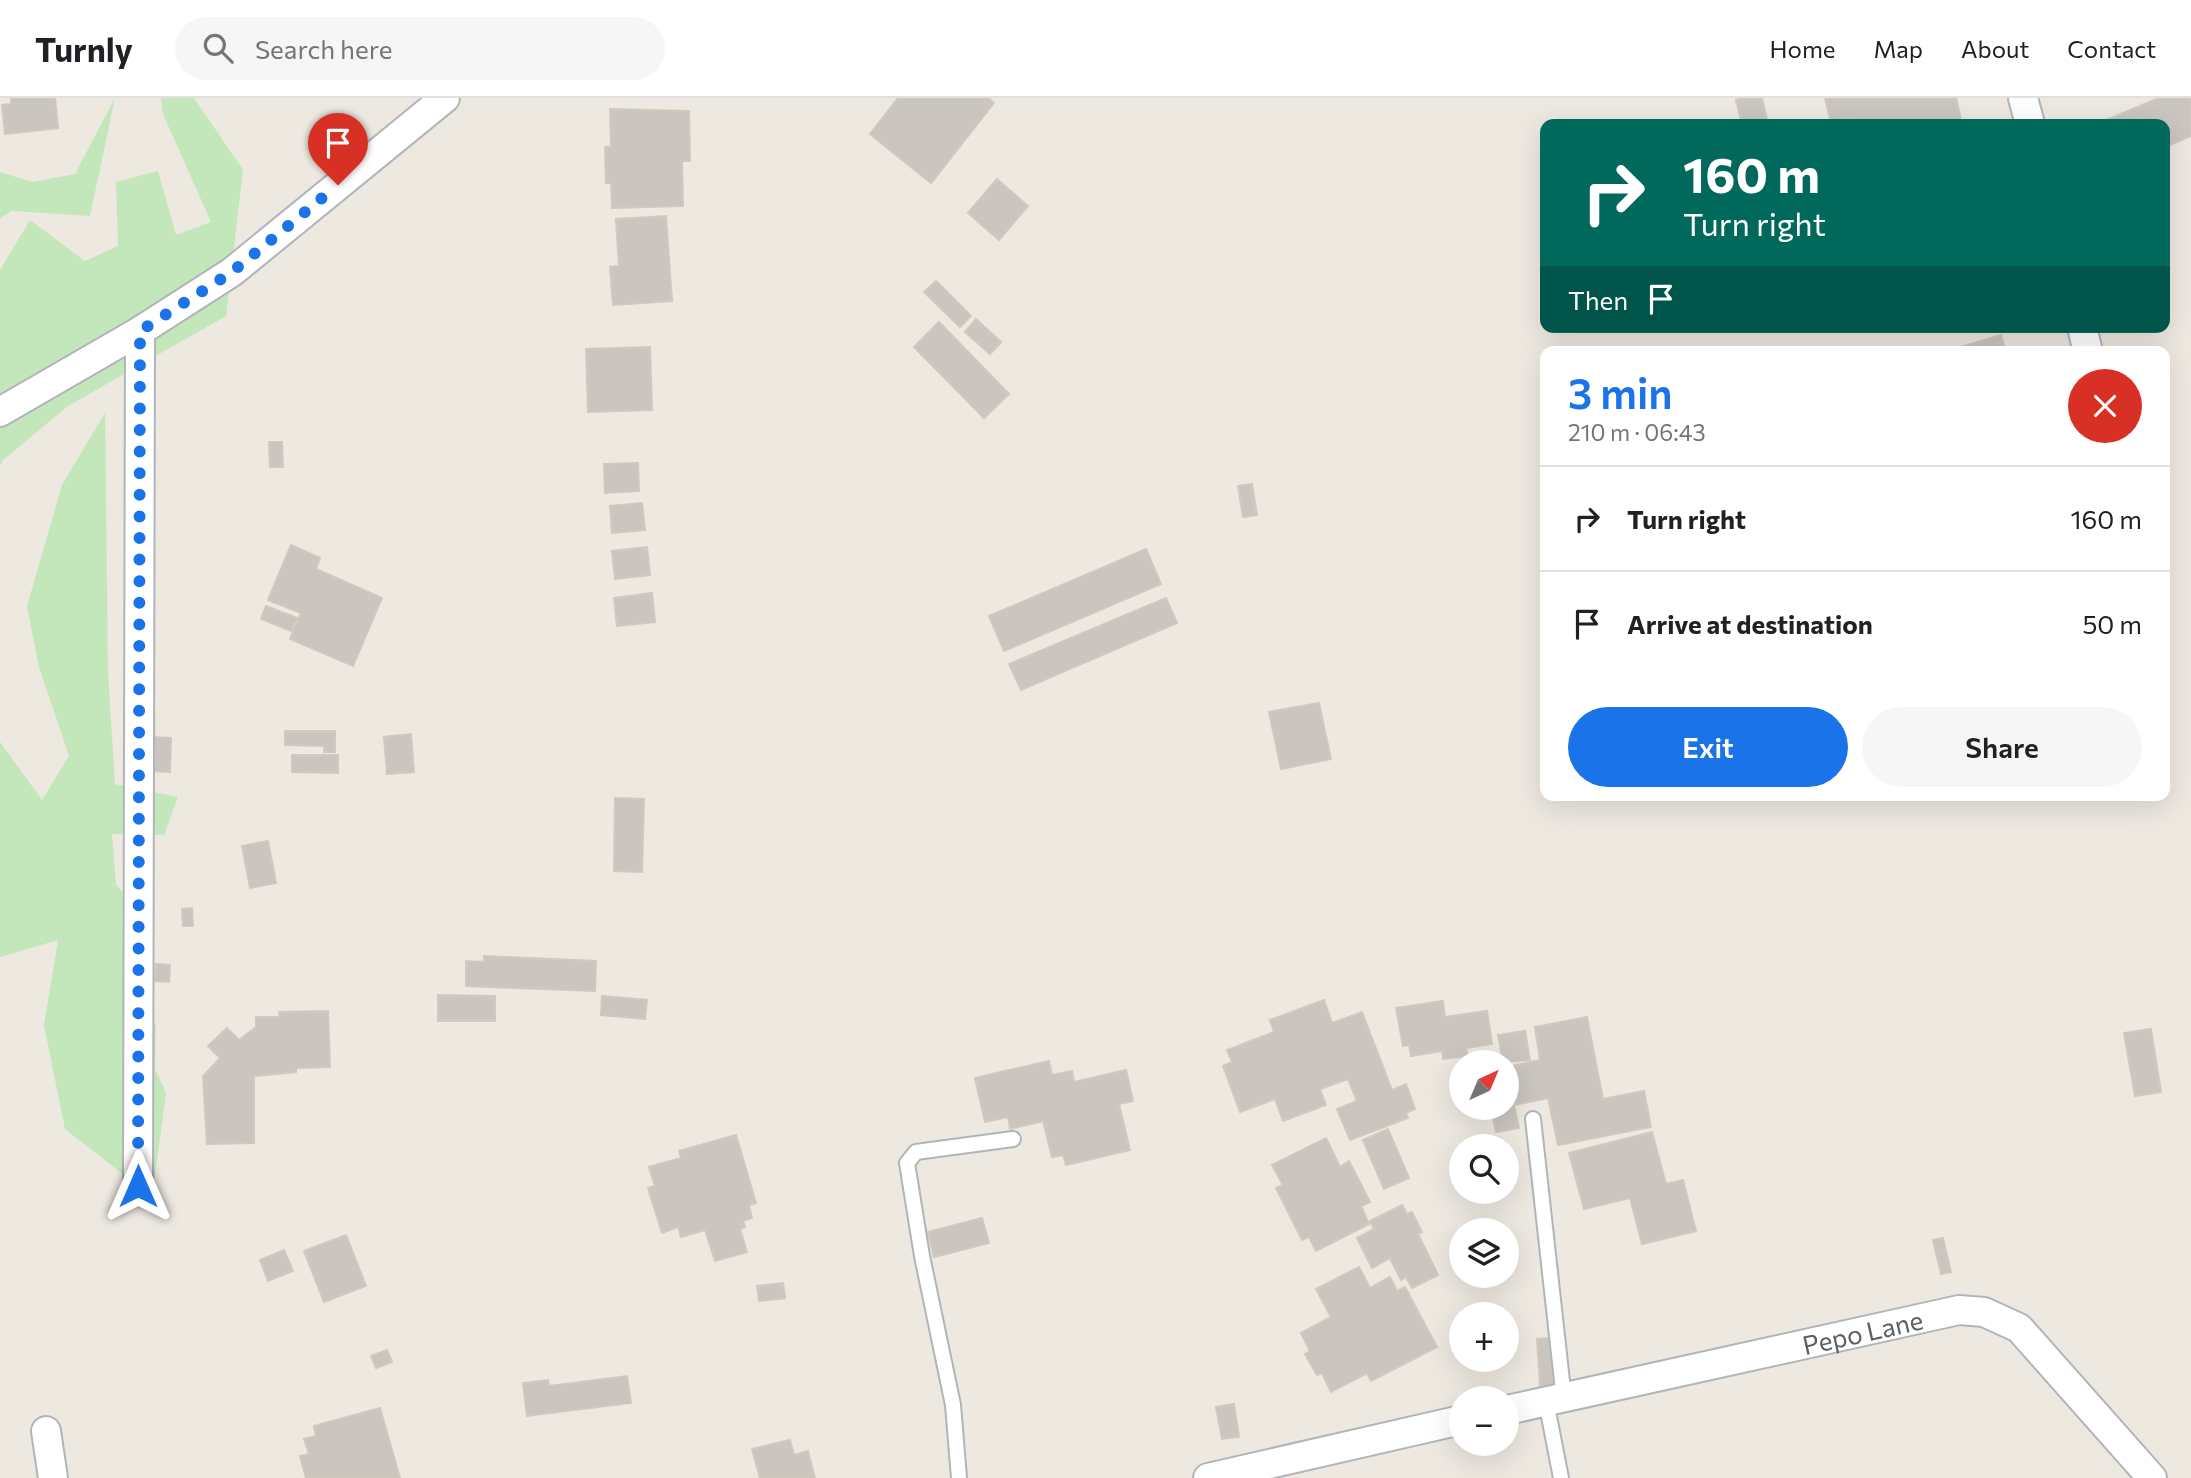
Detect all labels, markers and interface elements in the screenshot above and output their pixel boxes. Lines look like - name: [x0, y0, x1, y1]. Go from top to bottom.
- search box: [175, 17, 665, 80]
- text: Turnly: [35, 28, 133, 69]
- icon: search: [199, 29, 237, 67]
- text: Search here: [255, 33, 392, 64]
- text: Home: [1770, 34, 1836, 63]
- text: Map: [1874, 34, 1923, 63]
- text: About: [1961, 34, 2029, 63]
- text: Contact: [2067, 34, 2156, 63]
- pin: [308, 113, 368, 185]
- icon: arrive: [319, 124, 357, 162]
- text: 160 m: [1683, 143, 1820, 203]
- icon: right: [1568, 147, 1659, 238]
- text: Turn right: [1683, 203, 1826, 243]
- icon: arrive: [1642, 280, 1680, 318]
- text: Then: [1568, 284, 1628, 315]
- text: 3 min: [1568, 366, 1673, 418]
- button: close: [2068, 369, 2142, 443]
- text: 210 m · 06:43: [1568, 418, 1706, 446]
- icon: right: [1568, 500, 1606, 538]
- text: Turn right: [1627, 503, 1746, 534]
- text: 160 m: [2070, 503, 2142, 534]
- icon: arrive: [1568, 605, 1606, 643]
- text: Arrive at destination: [1627, 608, 1873, 639]
- text: 50 m: [2082, 608, 2142, 639]
- button: Exit: [1568, 707, 1848, 787]
- button: Share: [1862, 707, 2142, 787]
- north arrow: [1449, 1050, 1519, 1120]
- map controls: [1449, 1050, 1519, 1456]
- button: search: [1449, 1134, 1519, 1204]
- position arrow: [101, 1149, 175, 1223]
- button: layers: [1449, 1218, 1519, 1288]
- button: +: [1449, 1302, 1519, 1372]
- street label: Pepo Lane: [1799, 1303, 1926, 1360]
- button: −: [1449, 1386, 1519, 1456]

